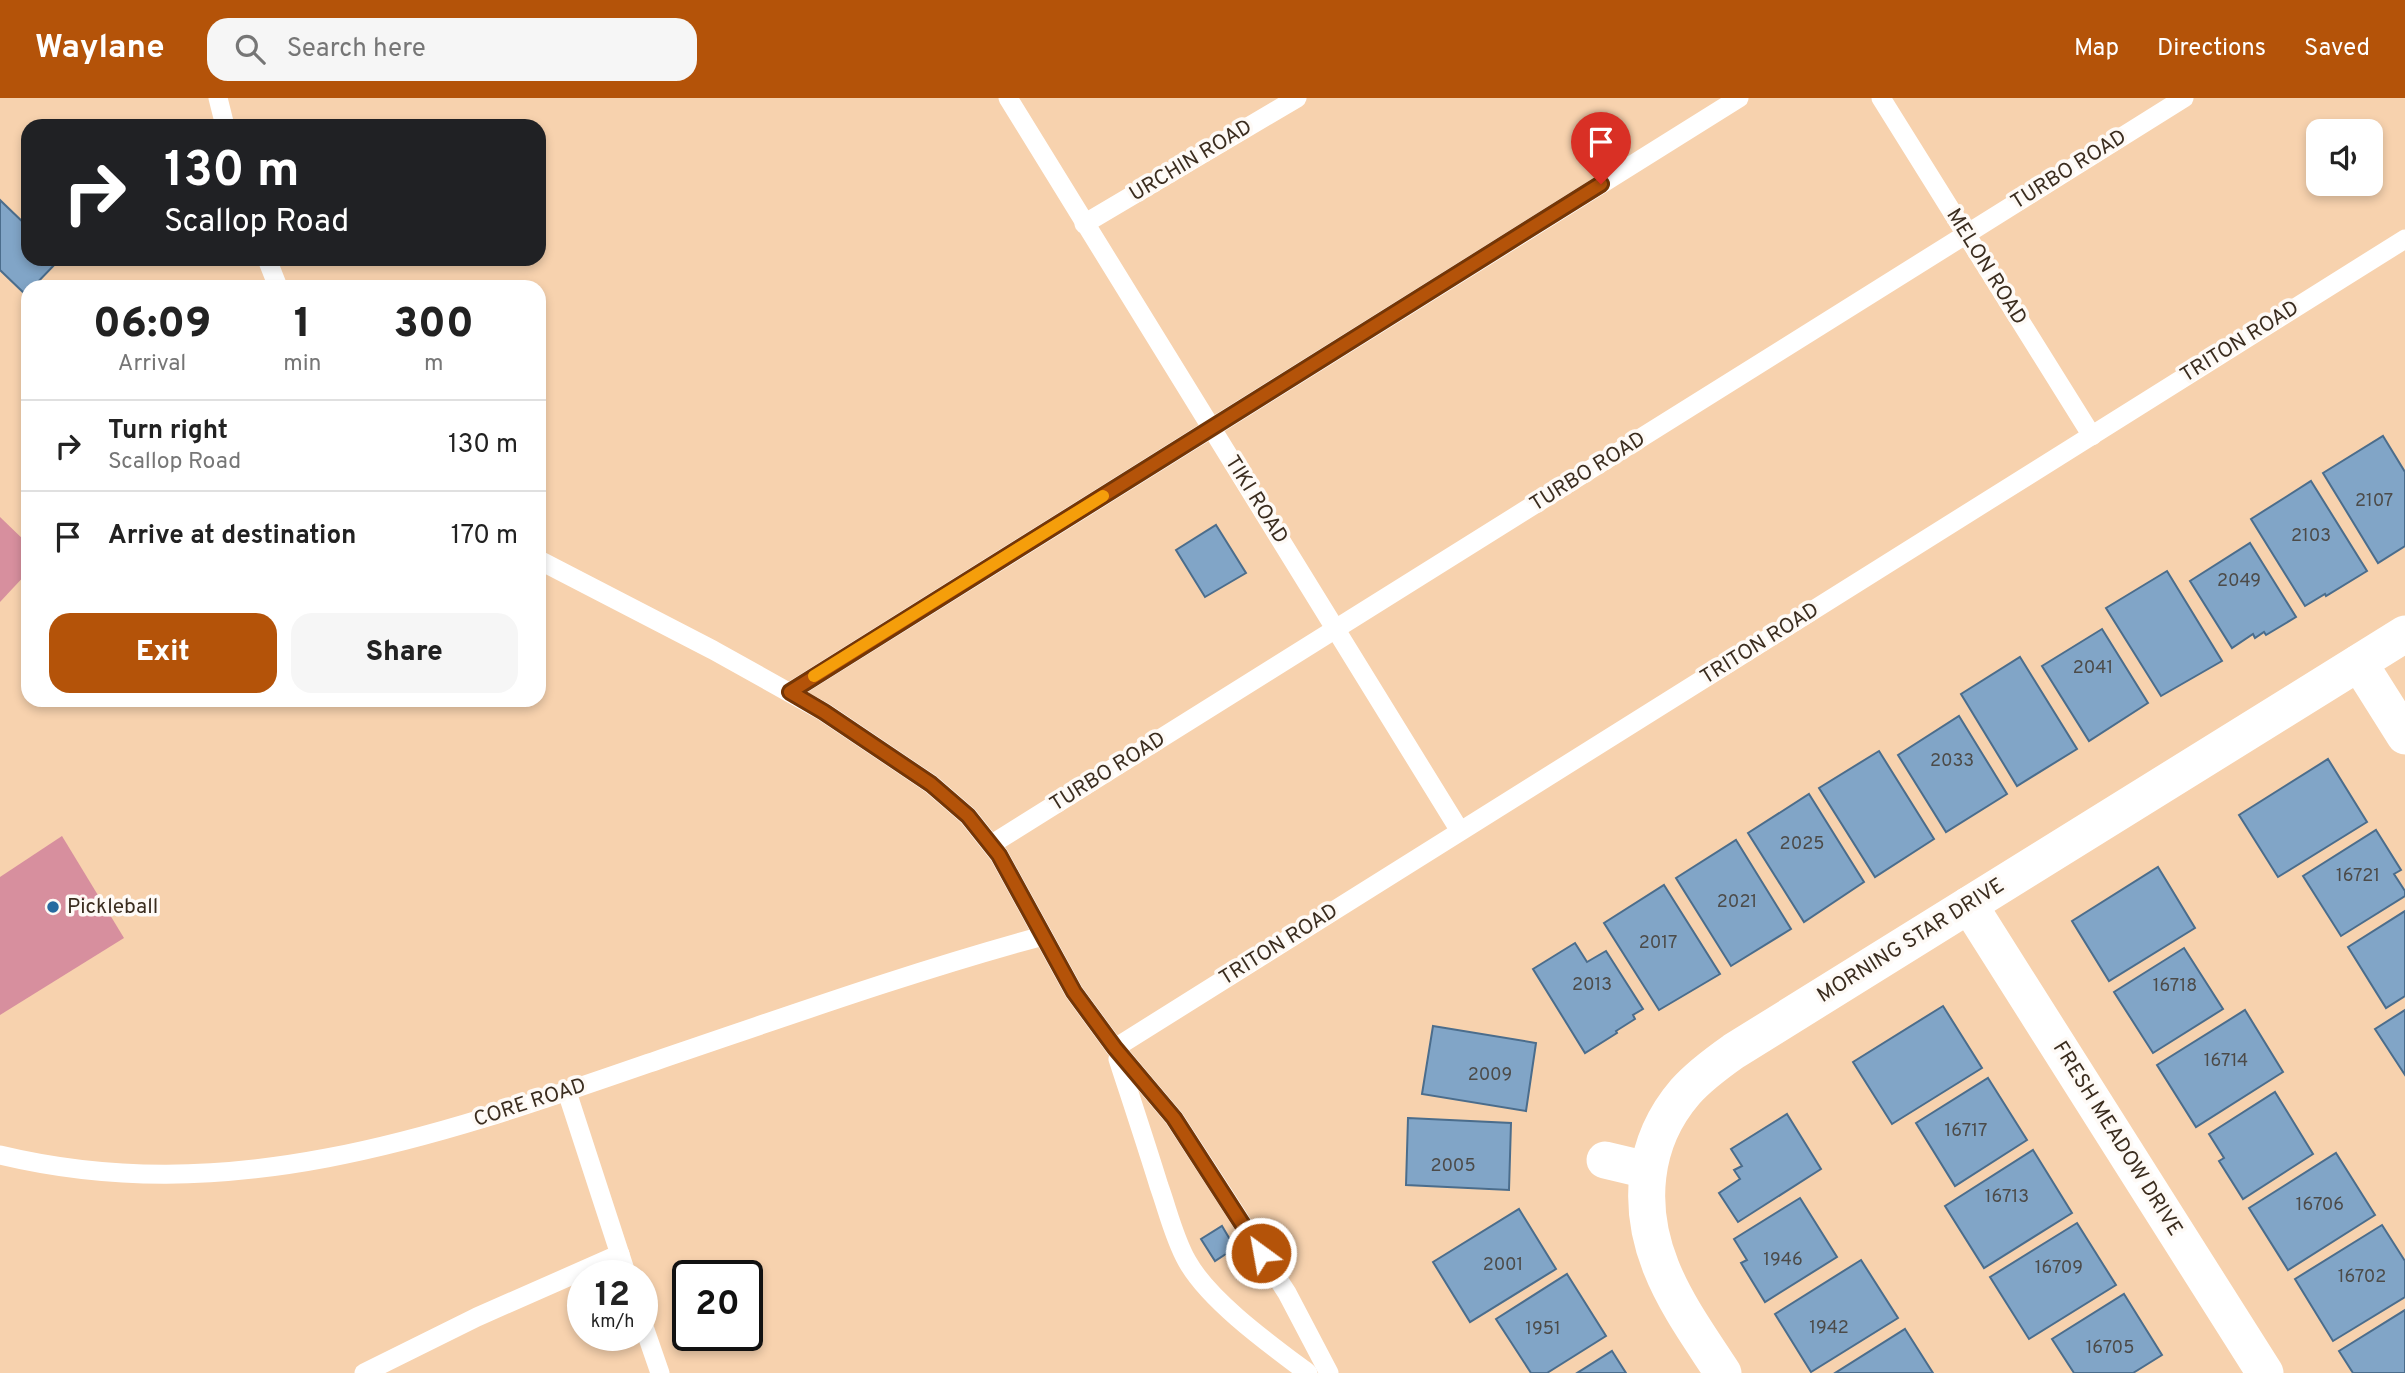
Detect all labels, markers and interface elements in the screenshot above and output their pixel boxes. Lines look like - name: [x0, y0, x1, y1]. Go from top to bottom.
- search box: [207, 18, 697, 81]
- text: Waylane: [35, 28, 165, 70]
- icon: search: [231, 30, 269, 68]
- text: Search here: [287, 33, 426, 66]
- text: Map: [2074, 34, 2119, 64]
- text: Directions: [2157, 34, 2266, 64]
- text: Saved: [2304, 34, 2370, 64]
- pin: [1571, 112, 1631, 184]
- street label: URCHIN ROAD: [1125, 114, 1257, 208]
- map controls: [2306, 119, 2383, 196]
- button: sound: [2306, 119, 2383, 196]
- icon: arrive: [1582, 123, 1620, 161]
- street label: TURBO ROAD: [2006, 124, 2132, 216]
- text: 130 m: [164, 142, 300, 204]
- icon: right: [49, 147, 140, 238]
- text: Scallop Road: [164, 203, 349, 243]
- street label: MELON ROAD: [1939, 204, 2033, 330]
- street label: TRITON ROAD: [2176, 295, 2304, 389]
- text: 06:09: [93, 299, 211, 352]
- text: 1: [294, 299, 311, 352]
- text: 300: [394, 299, 474, 352]
- text: Arrival: [118, 350, 186, 379]
- text: min: [283, 350, 322, 379]
- text: m: [424, 350, 443, 379]
- text: Turn right: [108, 415, 228, 448]
- street label: TURBO ROAD: [1525, 426, 1651, 518]
- icon: right: [49, 427, 87, 465]
- text: 130 m: [448, 429, 518, 462]
- text: Scallop Road: [108, 448, 241, 477]
- street label: TIKI ROAD: [1218, 451, 1294, 549]
- house number: 2107: [2355, 490, 2393, 513]
- icon: arrive: [49, 518, 87, 556]
- text: Arrive at destination: [108, 520, 356, 553]
- text: 170 m: [451, 520, 518, 553]
- house number: 2103: [2291, 525, 2331, 548]
- house number: 2049: [2217, 570, 2261, 593]
- street label: TRITON ROAD: [1696, 597, 1824, 691]
- button: Exit: [49, 613, 277, 693]
- button: Share: [291, 613, 518, 693]
- house number: 2041: [2073, 657, 2113, 680]
- street label: TURBO ROAD: [1045, 726, 1171, 818]
- house number: 2033: [1930, 750, 1974, 773]
- house number: 2025: [1780, 833, 1824, 856]
- house number: 16721: [2336, 865, 2380, 888]
- street label: MORNING STAR DRIVE: [1812, 872, 2010, 1010]
- house number: 2021: [1717, 891, 1757, 914]
- place label: Pickleball: [67, 894, 158, 921]
- street label: TRITON ROAD: [1215, 898, 1343, 992]
- marker: Pickleball: [45, 899, 61, 915]
- house number: 2017: [1639, 932, 1677, 955]
- house number: 2013: [1572, 974, 1612, 997]
- house number: 16718: [2153, 975, 2197, 998]
- street label: FRESH MEADOW DRIVE: [2046, 1037, 2188, 1241]
- house number: 16714: [2204, 1050, 2248, 1073]
- house number: 2009: [1468, 1064, 1512, 1087]
- street label: CORE ROAD: [470, 1072, 590, 1134]
- house number: 16717: [1945, 1120, 1987, 1143]
- house number: 2005: [1430, 1155, 1476, 1178]
- house number: 16713: [1985, 1186, 2029, 1209]
- house number: 16706: [2296, 1194, 2344, 1217]
- position arrow: [1224, 1216, 1298, 1290]
- house number: 1946: [1763, 1249, 1803, 1272]
- house number: 2001: [1483, 1254, 1523, 1277]
- house number: 16709: [2035, 1257, 2083, 1280]
- speed limit sign: 20: [672, 1260, 763, 1351]
- house number: 16702: [2338, 1266, 2386, 1289]
- text: 12: [595, 1274, 630, 1318]
- text: km/h: [591, 1311, 634, 1334]
- house number: 1942: [1809, 1317, 1849, 1340]
- house number: 1951: [1525, 1318, 1561, 1341]
- house number: 16705: [2086, 1337, 2134, 1360]

